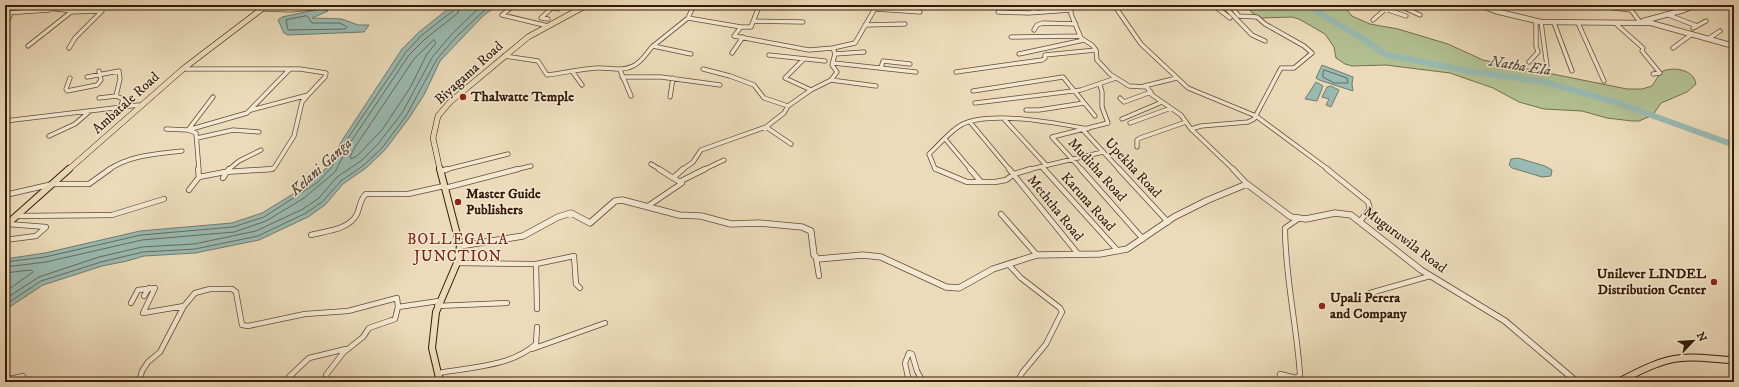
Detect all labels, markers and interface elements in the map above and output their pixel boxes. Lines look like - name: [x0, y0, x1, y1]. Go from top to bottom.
- street label: Biyagama Road: [431, 37, 507, 109]
- water label: Natha Ela: [1487, 52, 1552, 80]
- street label: Ambatale Road: [89, 68, 163, 138]
- place label: Thalwatte Temple: [470, 88, 574, 106]
- marker: Thalwatte Temple: [458, 92, 468, 102]
- water label: Kelani Ganga: [285, 134, 356, 201]
- street label: Muditha Road: [1064, 134, 1130, 206]
- street label: Upekha Road: [1101, 134, 1165, 202]
- street label: Karuna Road: [1057, 169, 1119, 235]
- street label: Meththa Road: [1023, 171, 1087, 245]
- place label: Master Guide Publishers: [466, 185, 541, 219]
- marker: Master Guide Publishers: [453, 197, 463, 207]
- street label: Muguruwila Road: [1360, 203, 1450, 277]
- district label: BOLLEGALA JUNCTION: [407, 230, 509, 266]
- place label: Unilever LINDEL Distribution Center: [1597, 265, 1707, 299]
- marker: Unilever LINDEL Distribution Center: [1709, 277, 1719, 287]
- place label: Upali Perera and Company: [1330, 289, 1407, 323]
- marker: Upali Perera and Company: [1317, 301, 1327, 311]
- north arrow: [1673, 321, 1713, 361]
- text: N: [1693, 330, 1709, 344]

